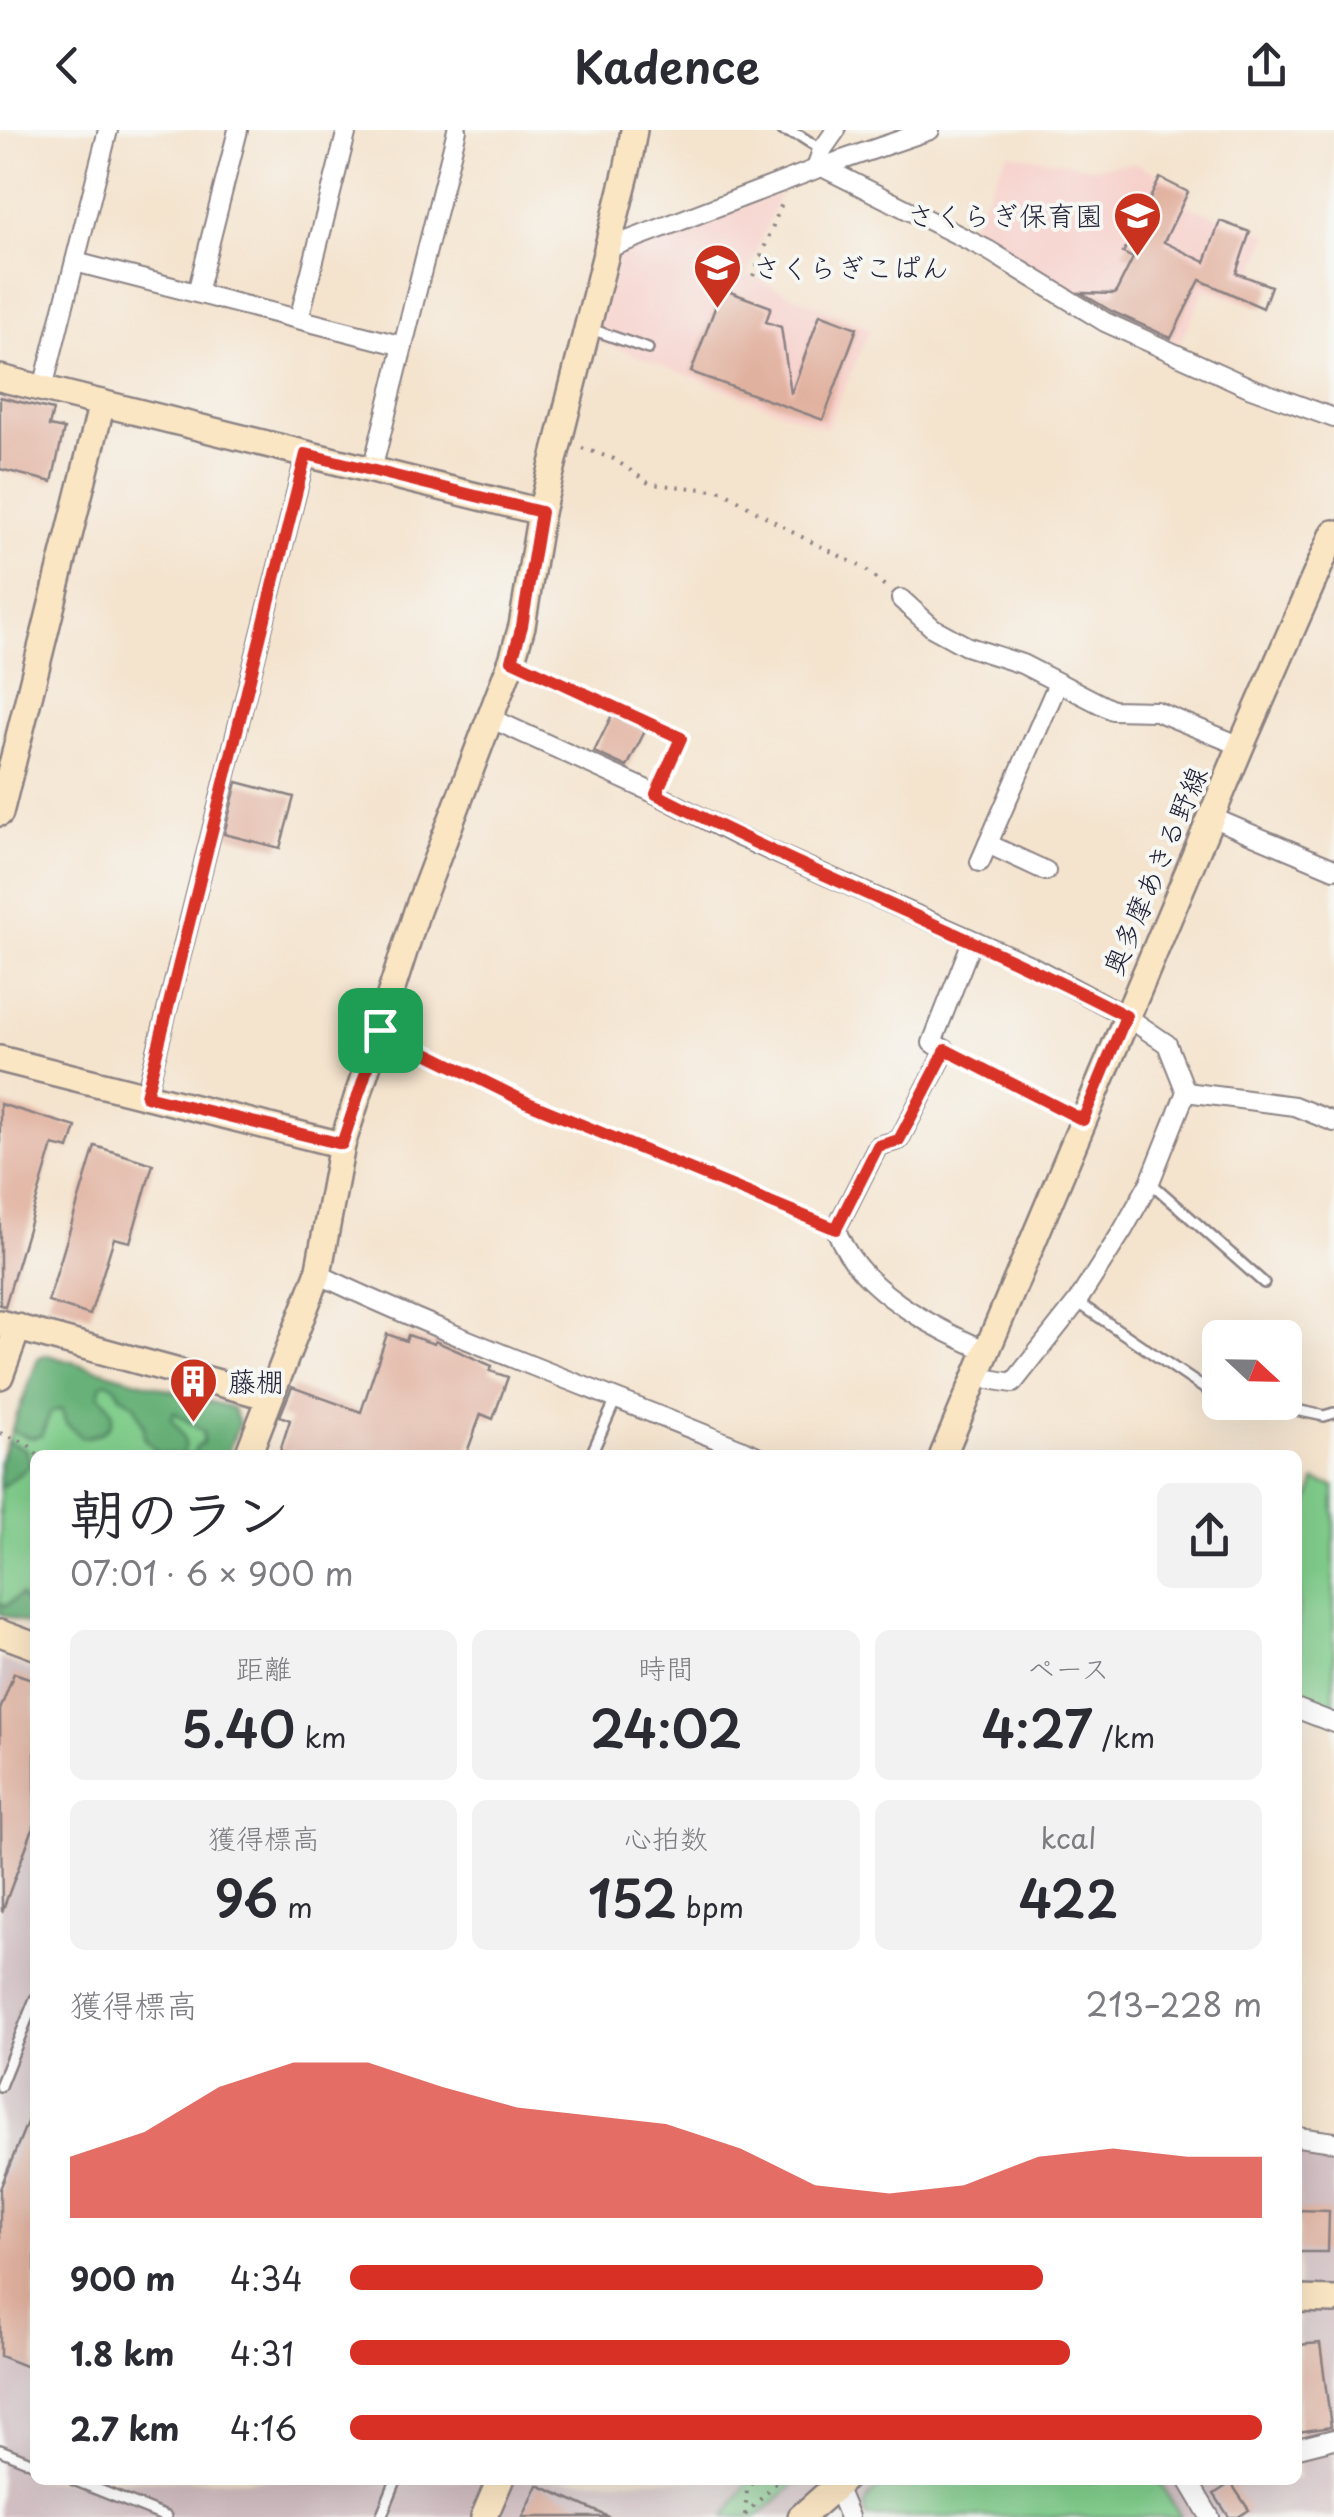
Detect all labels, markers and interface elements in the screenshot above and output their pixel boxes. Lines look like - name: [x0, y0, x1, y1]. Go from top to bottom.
- text: Kadence: [574, 31, 760, 99]
- icon: back: [40, 38, 95, 93]
- icon: share: [1239, 38, 1294, 93]
- school or university icon: さくらぎ保育園: [1112, 190, 1164, 258]
- place label: さくらぎ保育園: [907, 193, 1103, 236]
- school or university icon: さくらぎこぱん: [692, 242, 744, 310]
- place label: さくらぎこぱん: [753, 245, 949, 288]
- street label: 奥多摩あきる野線: [1090, 759, 1217, 982]
- pin: [338, 988, 423, 1073]
- icon: arrive: [353, 1003, 408, 1058]
- north arrow: [1202, 1320, 1302, 1420]
- map controls: [1202, 1320, 1302, 1420]
- building icon: 藤棚: [167, 1356, 219, 1424]
- place label: 藤棚: [228, 1359, 284, 1402]
- text: 朝のラン: [70, 1470, 290, 1553]
- button: share: [1157, 1483, 1262, 1588]
- text: 07:01 · 6 × 900 m: [70, 1549, 354, 1597]
- text: 距離: [236, 1646, 292, 1689]
- text: 時間: [638, 1646, 694, 1689]
- text: ペース: [1027, 1646, 1109, 1689]
- text: 5.40: [181, 1689, 295, 1765]
- text: 24:02: [590, 1689, 742, 1765]
- text: 4:27: [981, 1689, 1093, 1765]
- text: km: [295, 1715, 347, 1758]
- text: /km: [1093, 1715, 1155, 1758]
- text: 獲得標高: [208, 1816, 320, 1859]
- text: 心拍数: [624, 1816, 708, 1859]
- text: kcal: [1040, 1816, 1096, 1859]
- text: 96: [214, 1859, 278, 1935]
- text: 152: [588, 1859, 677, 1935]
- text: 422: [1018, 1859, 1118, 1935]
- text: m: [278, 1885, 313, 1928]
- text: bpm: [677, 1885, 744, 1928]
- text: 獲得標高: [70, 1980, 198, 2028]
- text: 213–228 m: [1085, 1980, 1262, 2028]
- text: 900 m: [70, 2254, 175, 2302]
- text: 4:34: [230, 2254, 303, 2302]
- text: 1.8 km: [70, 2329, 174, 2377]
- text: 4:31: [230, 2329, 294, 2377]
- text: 2.7 km: [70, 2404, 180, 2452]
- text: 4:16: [230, 2404, 297, 2452]

